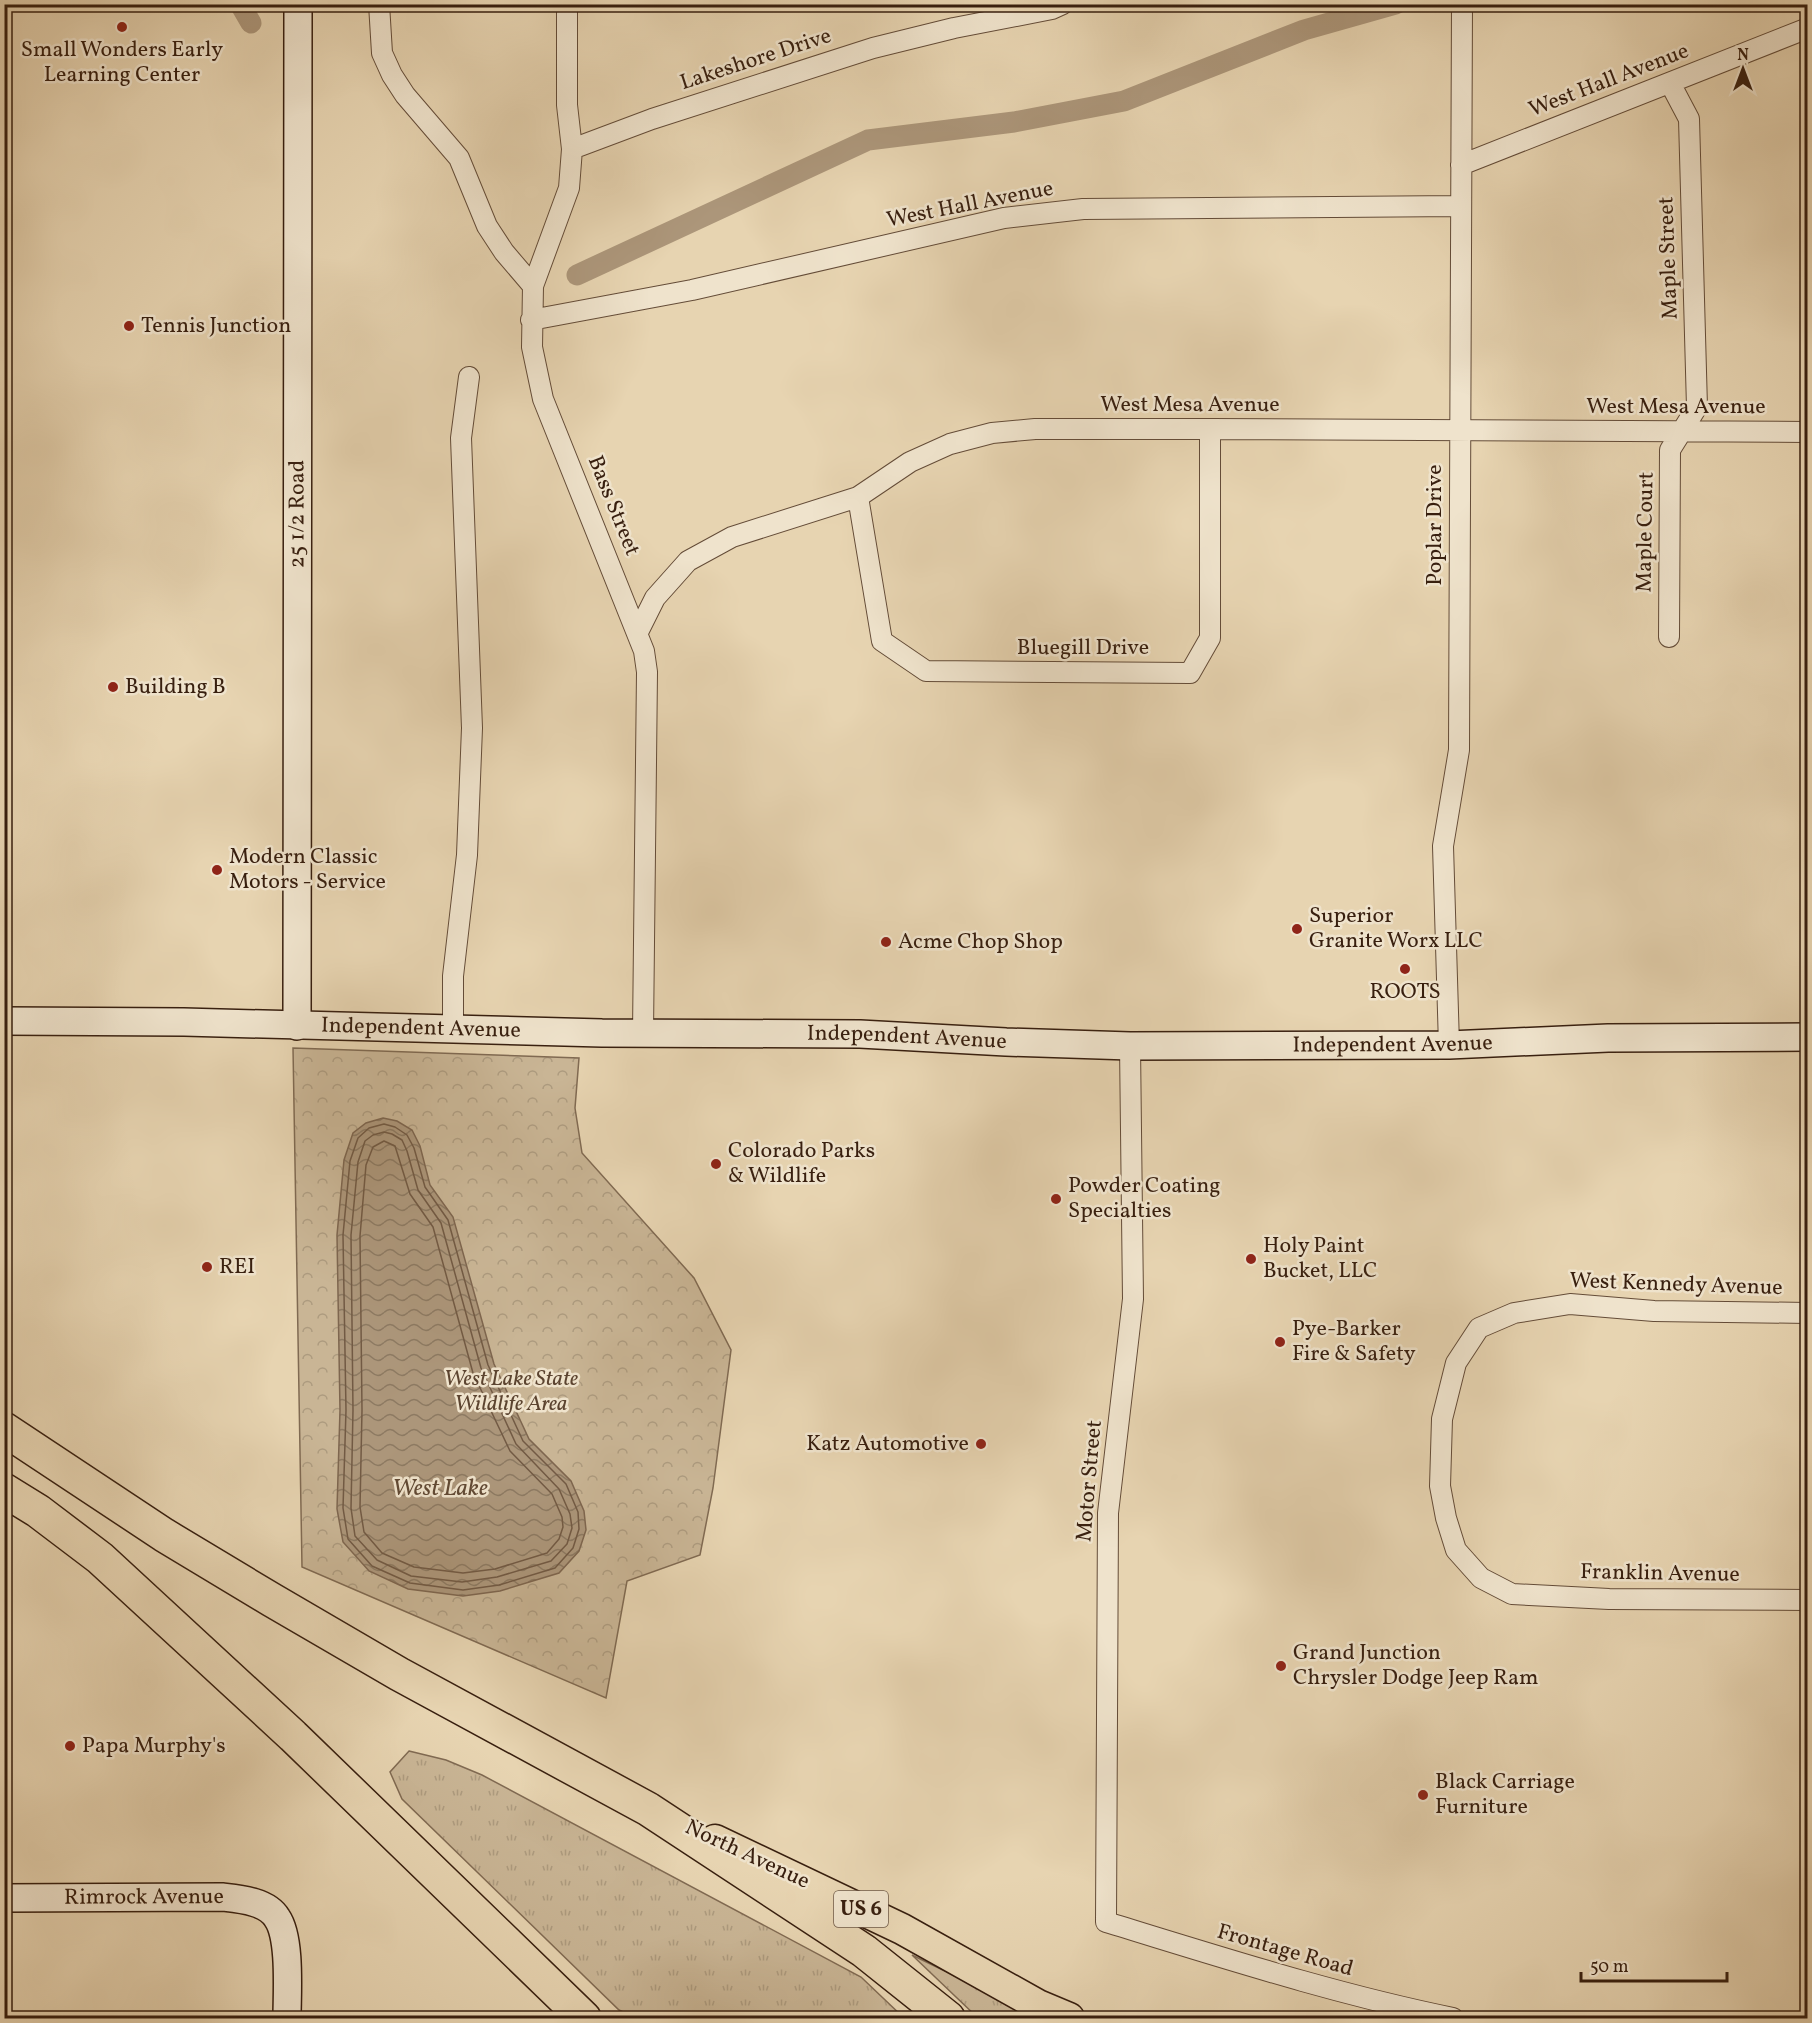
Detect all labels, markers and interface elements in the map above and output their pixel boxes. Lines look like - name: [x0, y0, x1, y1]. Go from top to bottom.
- marker: Small Wonders Early Learning Center: [115, 20, 129, 34]
- street label: Lakeshore Drive: [676, 21, 836, 99]
- place label: Small Wonders Early Learning Center: [21, 35, 223, 91]
- street label: West Hall Avenue: [1524, 36, 1694, 126]
- north arrow: [1713, 39, 1773, 99]
- text: N: [1737, 45, 1749, 67]
- street label: West Hall Avenue: [884, 174, 1056, 236]
- street label: Maple Street: [1651, 196, 1687, 320]
- place label: Tennis Junction: [141, 311, 291, 342]
- marker: Tennis Junction: [122, 319, 136, 333]
- street label: West Mesa Avenue: [1100, 390, 1280, 421]
- street label: West Mesa Avenue: [1586, 392, 1766, 423]
- street label: Bass Street: [579, 451, 647, 561]
- street label: 25 1/2 Road: [282, 460, 313, 568]
- street label: Poplar Drive: [1420, 464, 1451, 586]
- street label: Maple Court: [1629, 471, 1663, 593]
- street label: Bluegill Drive: [1017, 633, 1149, 664]
- place label: Building B: [125, 672, 226, 703]
- marker: Building B: [106, 680, 120, 694]
- place label: Modern Classic Motors - Service: [229, 842, 386, 898]
- marker: Modern Classic Motors - Service: [210, 863, 224, 877]
- place label: Superior Granite Worx LLC: [1309, 901, 1483, 957]
- marker: Superior Granite Worx LLC: [1290, 922, 1304, 936]
- place label: Acme Chop Shop: [898, 927, 1063, 958]
- marker: Acme Chop Shop: [879, 935, 893, 949]
- marker: ROOTS: [1398, 962, 1412, 976]
- place label: ROOTS: [1369, 977, 1441, 1008]
- street label: Independent Avenue: [320, 1010, 521, 1046]
- street label: Independent Avenue: [807, 1018, 1008, 1058]
- street label: Independent Avenue: [1292, 1028, 1493, 1061]
- place label: Colorado Parks & Wildlife: [728, 1136, 875, 1192]
- marker: Colorado Parks & Wildlife: [709, 1157, 723, 1171]
- place label: Powder Coating Specialties: [1068, 1171, 1221, 1227]
- marker: Powder Coating Specialties: [1049, 1192, 1063, 1206]
- place label: Holy Paint Bucket, LLC: [1263, 1231, 1377, 1287]
- place label: REI: [219, 1252, 255, 1283]
- marker: Holy Paint Bucket, LLC: [1244, 1252, 1258, 1266]
- marker: REI: [200, 1260, 214, 1274]
- street label: West Kennedy Avenue: [1569, 1266, 1783, 1304]
- place label: Pye-Barker Fire & Safety: [1292, 1314, 1416, 1370]
- marker: Pye-Barker Fire & Safety: [1273, 1335, 1287, 1349]
- park label: West Lake State Wildlife Area: [444, 1364, 578, 1420]
- street label: Motor Street: [1069, 1418, 1111, 1543]
- place label: Katz Automotive: [806, 1429, 969, 1460]
- marker: Katz Automotive: [974, 1437, 988, 1451]
- water label: West Lake: [392, 1472, 488, 1506]
- street label: Franklin Avenue: [1580, 1557, 1740, 1591]
- place label: Grand Junction Chrysler Dodge Jeep Ram: [1293, 1638, 1538, 1694]
- marker: Grand Junction Chrysler Dodge Jeep Ram: [1274, 1659, 1288, 1673]
- place label: Papa Murphy's: [82, 1731, 226, 1762]
- marker: Papa Murphy's: [63, 1739, 77, 1753]
- place label: Black Carriage Furniture: [1435, 1767, 1575, 1823]
- marker: Black Carriage Furniture: [1416, 1788, 1430, 1802]
- street label: North Avenue: [680, 1813, 814, 1897]
- street label: Rimrock Avenue: [64, 1881, 224, 1913]
- road number: US 6: [834, 1891, 888, 1927]
- street label: Frontage Road: [1213, 1917, 1357, 1985]
- scale bar: [1581, 1945, 1726, 1983]
- text: 50 m: [1590, 1955, 1629, 1980]

